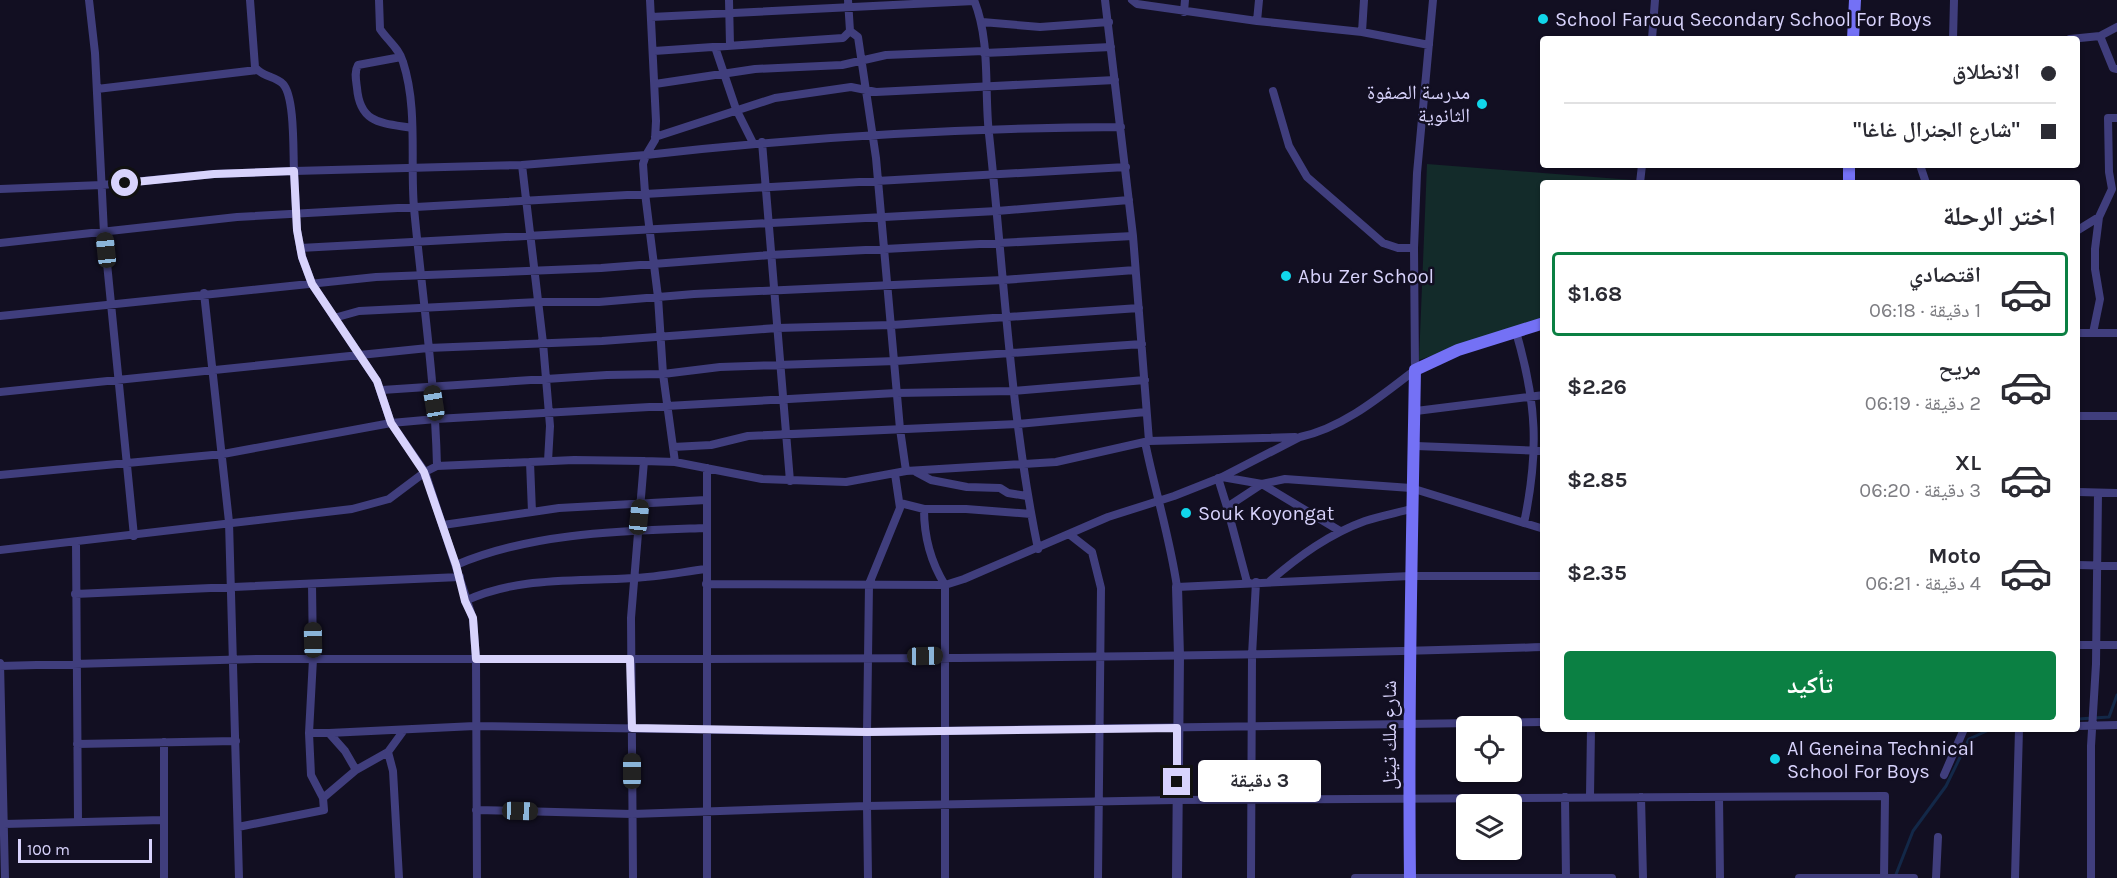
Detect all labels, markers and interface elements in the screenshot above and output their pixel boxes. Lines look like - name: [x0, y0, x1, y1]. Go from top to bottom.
- place label: School Farouq Secondary School For Boys: [1555, 8, 1932, 31]
- marker: School Farouq Secondary School For Boys: [1536, 12, 1550, 26]
- text: الانطلاق: [1952, 59, 2020, 85]
- place label: مدرسة الصفوة الثانوية: [1367, 81, 1470, 127]
- marker: مدرسة الصفوة الثانوية: [1475, 97, 1489, 111]
- text: "شارع الجنرال غاغا": [1853, 117, 2020, 143]
- route start: [111, 169, 138, 196]
- text: اختر الرحلة: [1943, 200, 2056, 232]
- car: [95, 231, 117, 269]
- text: اقتصادي: [1909, 262, 1981, 288]
- place label: Abu Zer School: [1298, 265, 1434, 288]
- icon: car: [1999, 267, 2053, 321]
- marker: Abu Zer School: [1279, 269, 1293, 283]
- text: $1.68: [1567, 281, 1622, 307]
- text: 1 دقيقة · 06:18: [1869, 299, 1981, 322]
- text: مريح: [1938, 355, 1981, 381]
- icon: car: [1999, 360, 2053, 414]
- text: $2.26: [1567, 374, 1627, 400]
- car: [422, 384, 446, 422]
- text: 2 دقيقة · 06:19: [1865, 392, 1981, 415]
- text: XL: [1955, 450, 1981, 476]
- icon: car: [1999, 453, 2053, 507]
- text: $2.85: [1567, 467, 1627, 493]
- text: 3 دقيقة · 06:20: [1859, 479, 1981, 502]
- car: [628, 498, 650, 536]
- place label: Souk Koyongat: [1198, 502, 1335, 525]
- marker: Souk Koyongat: [1179, 506, 1193, 520]
- text: Moto: [1928, 543, 1981, 569]
- icon: car: [1999, 546, 2053, 600]
- text: $2.35: [1567, 560, 1627, 586]
- text: 4 دقيقة · 06:21: [1865, 572, 1981, 595]
- car: [304, 622, 322, 658]
- car: [907, 647, 943, 665]
- button: تأكيد: [1564, 651, 2056, 720]
- street label: شارع ملك تيتل: [1378, 680, 1402, 790]
- map controls: [1456, 716, 1522, 860]
- button: locate: [1456, 716, 1522, 782]
- place label: Al Geneina Technical School For Boys: [1787, 737, 1974, 783]
- marker: Al Geneina Technical School For Boys: [1768, 752, 1782, 766]
- car: [623, 753, 641, 789]
- callout: 3 دقيقة: [1198, 761, 1321, 803]
- route end: [1163, 768, 1190, 795]
- text: 3 دقيقة: [1230, 769, 1289, 792]
- button: layers: [1456, 794, 1522, 860]
- car: [502, 801, 538, 821]
- scale bar: [18, 836, 152, 864]
- text: 100 m: [27, 840, 70, 859]

